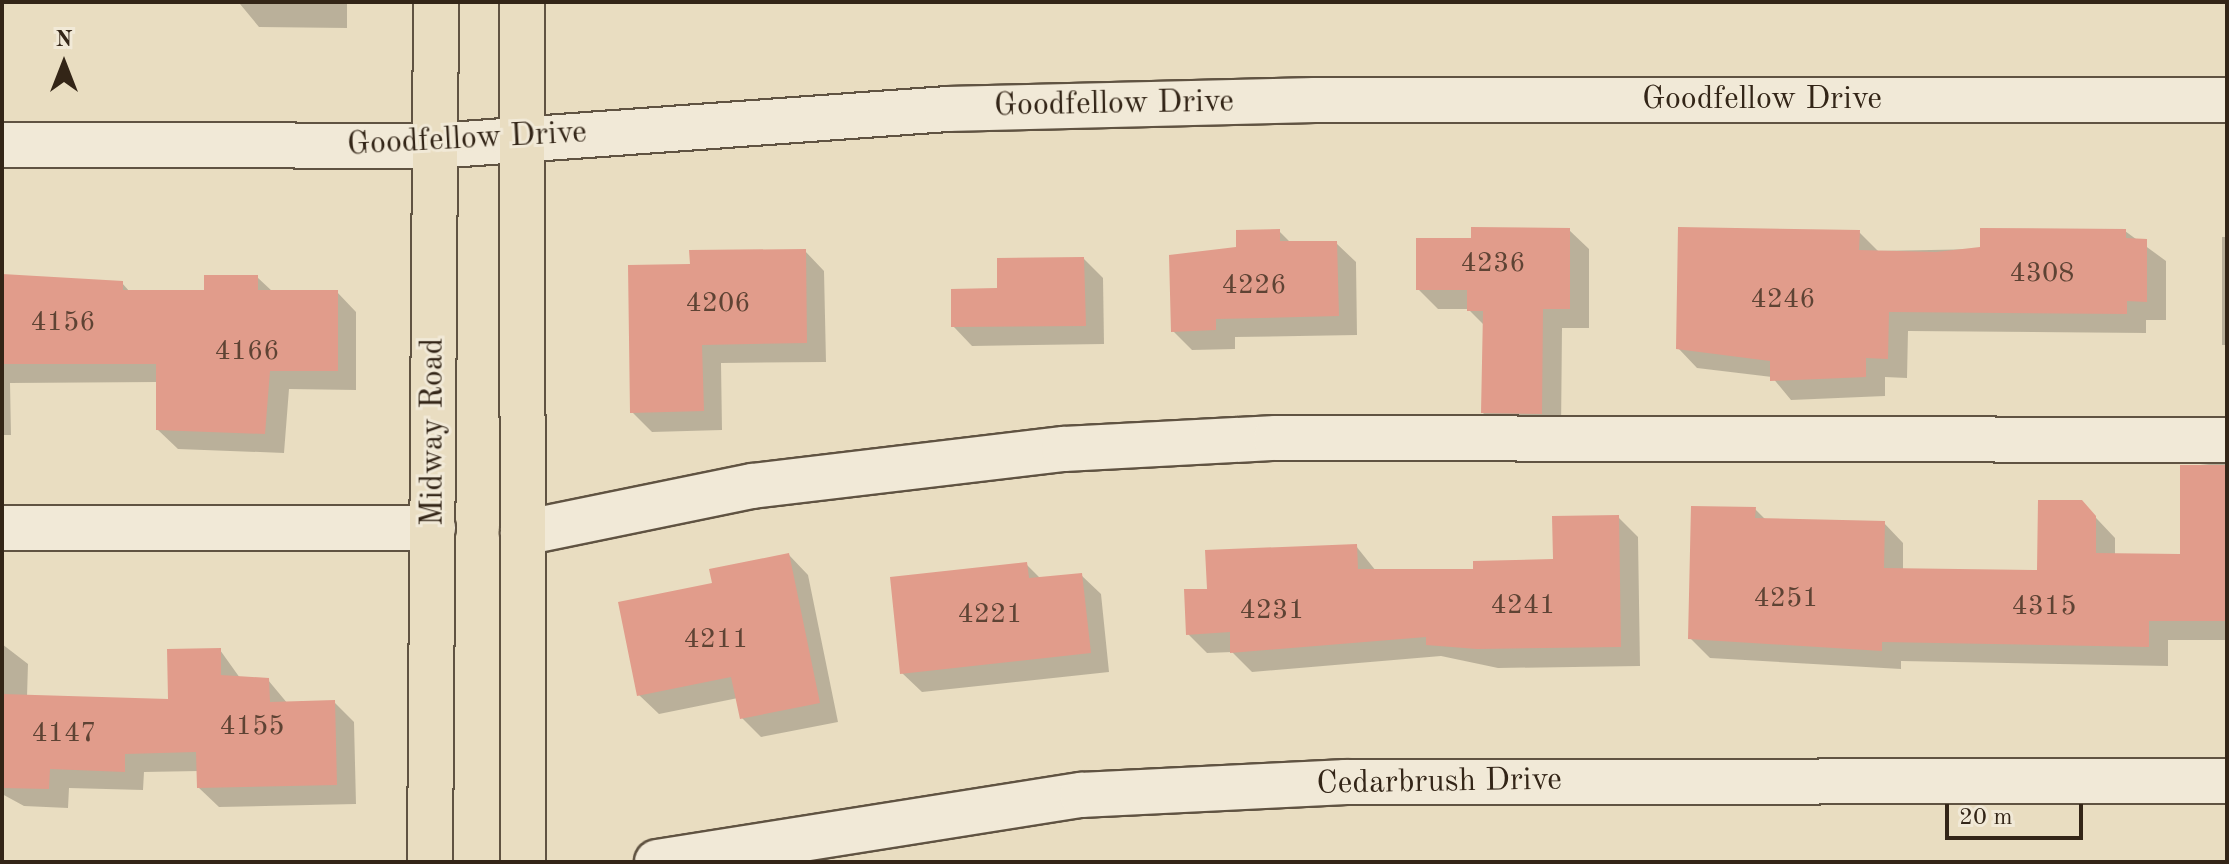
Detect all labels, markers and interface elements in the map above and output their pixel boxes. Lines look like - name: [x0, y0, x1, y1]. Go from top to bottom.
- north arrow: [24, 24, 104, 104]
- text: N: [56, 29, 72, 51]
- street label: Goodfellow Drive: [1642, 81, 1882, 119]
- street label: Goodfellow Drive: [994, 84, 1234, 126]
- street label: Goodfellow Drive: [346, 115, 588, 165]
- house number: 4236: [1461, 247, 1525, 281]
- house number: 4308: [2010, 257, 2074, 291]
- house number: 4226: [1222, 269, 1286, 303]
- house number: 4246: [1751, 283, 1815, 317]
- house number: 4206: [686, 287, 750, 321]
- house number: 4156: [31, 306, 95, 340]
- house number: 4166: [215, 335, 279, 369]
- street label: Midway Road: [415, 338, 453, 526]
- house number: 4251: [1754, 582, 1818, 616]
- house number: 4241: [1491, 589, 1555, 623]
- house number: 4315: [2012, 590, 2076, 624]
- house number: 4231: [1240, 594, 1304, 628]
- house number: 4221: [958, 598, 1022, 632]
- house number: 4211: [684, 623, 748, 657]
- house number: 4155: [220, 710, 284, 744]
- house number: 4147: [32, 717, 96, 751]
- street label: Cedarbrush Drive: [1316, 762, 1562, 804]
- scale bar: [1949, 788, 2087, 838]
- text: 20 m: [1959, 806, 2013, 830]

